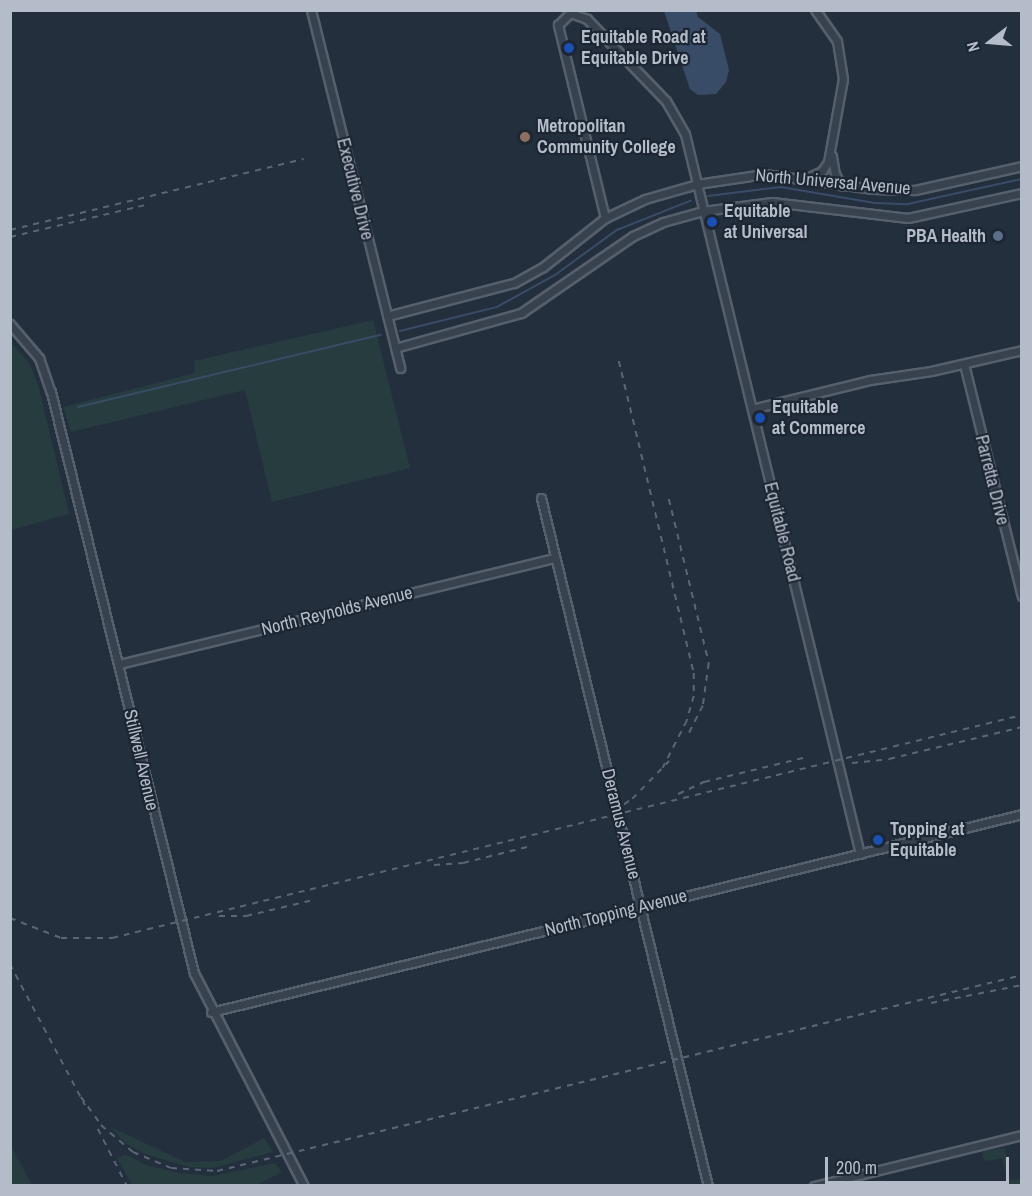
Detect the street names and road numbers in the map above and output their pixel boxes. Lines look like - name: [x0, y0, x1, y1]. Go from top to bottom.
- street label: Executive Drive: [332, 136, 378, 242]
- street label: North Universal Avenue: [754, 164, 912, 200]
- street label: Parretta Drive: [970, 433, 1014, 527]
- street label: Equitable Road: [759, 480, 805, 584]
- street label: North Reynolds Avenue: [259, 582, 415, 640]
- street label: Stillwell Avenue: [119, 707, 163, 813]
- street label: Deramus Avenue: [597, 766, 645, 882]
- street label: North Topping Avenue: [542, 885, 690, 941]

